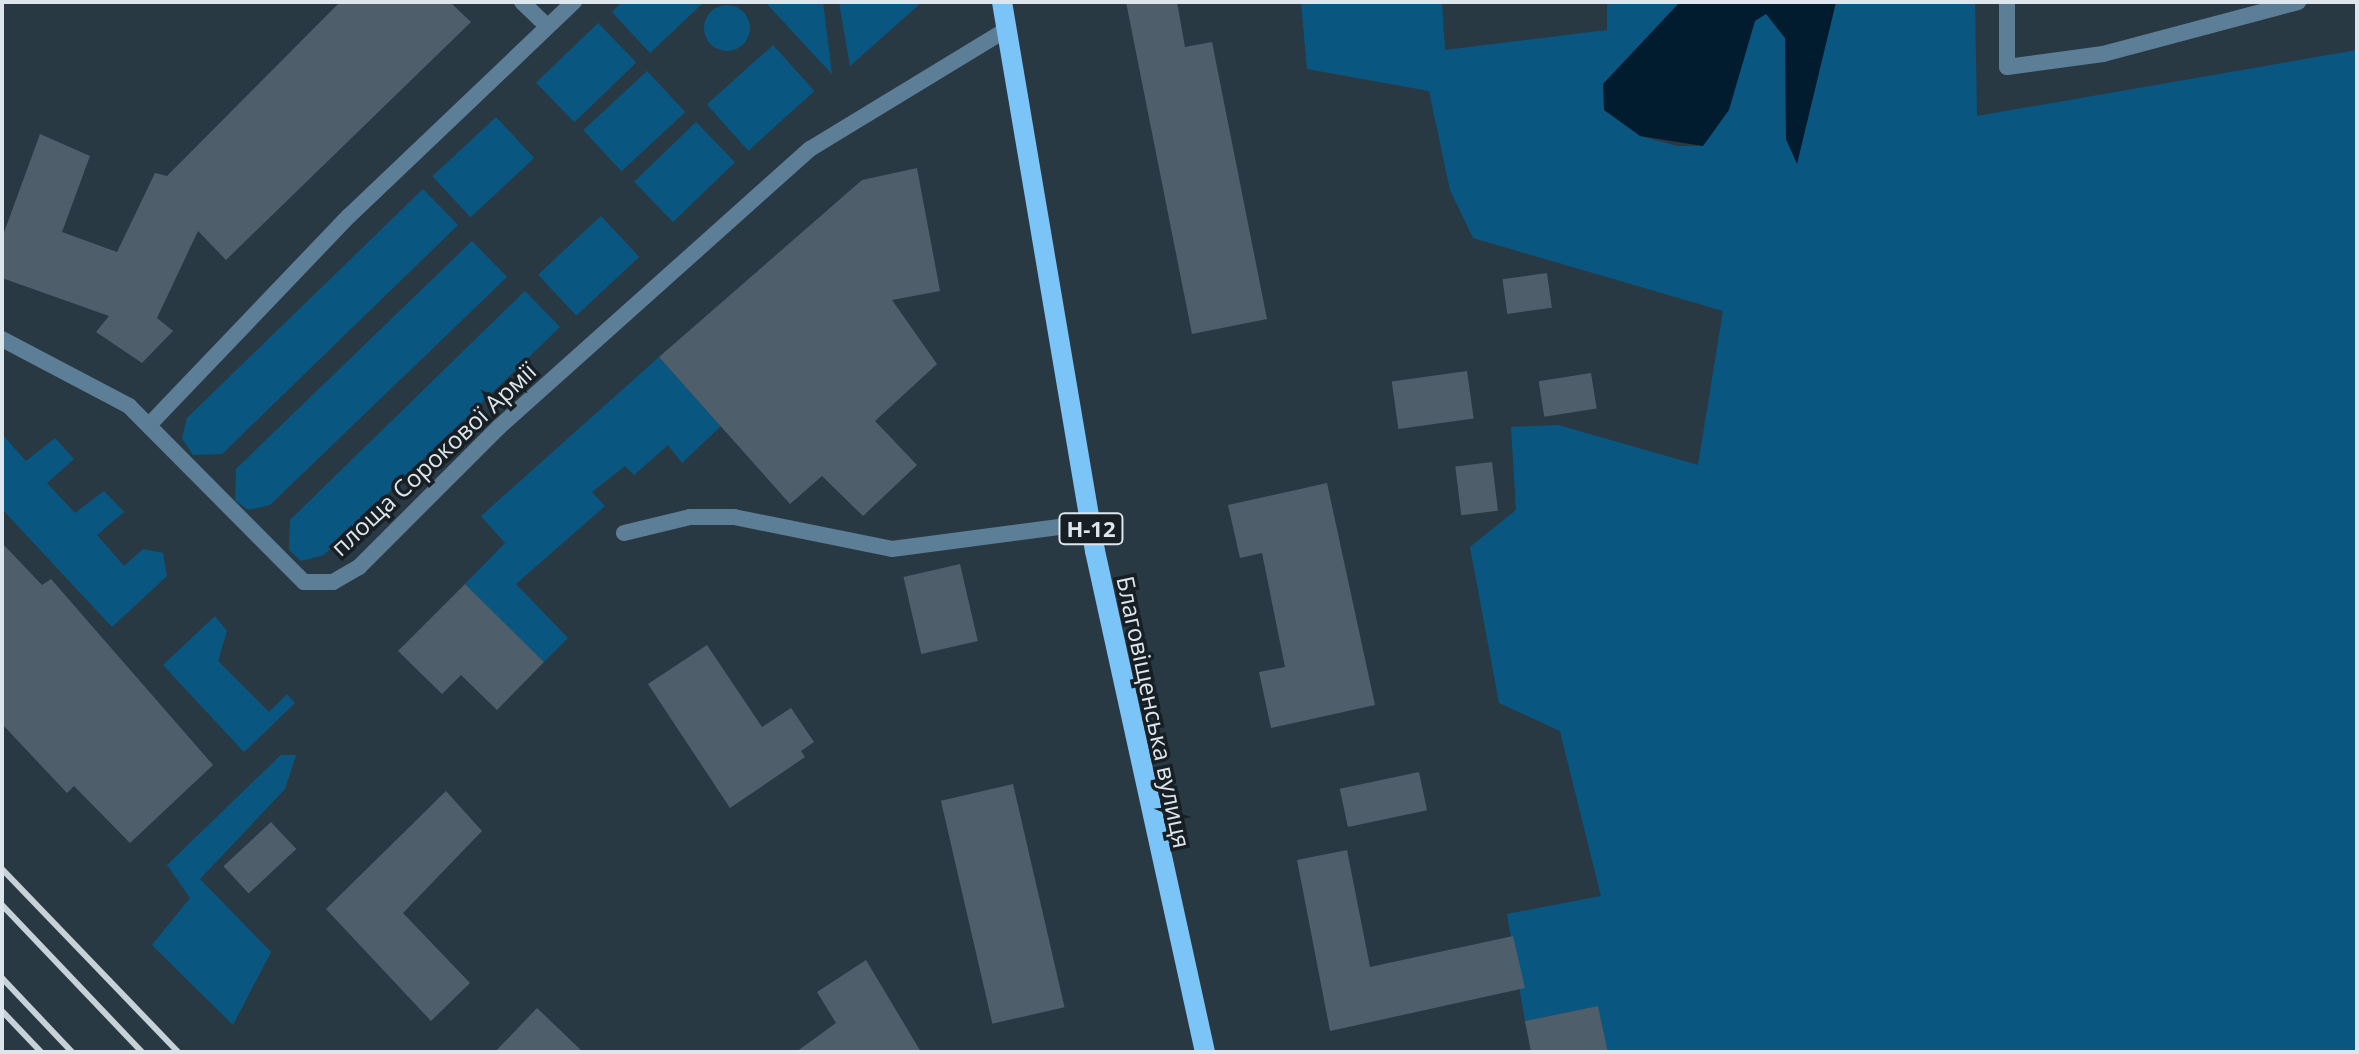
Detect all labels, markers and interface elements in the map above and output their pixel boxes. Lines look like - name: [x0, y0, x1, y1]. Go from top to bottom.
- street label: площа Сорокової Армії: [325, 356, 541, 562]
- road number: Н-12: [1057, 511, 1125, 547]
- street label: Благовіщенська вулиця: [1111, 573, 1197, 851]

